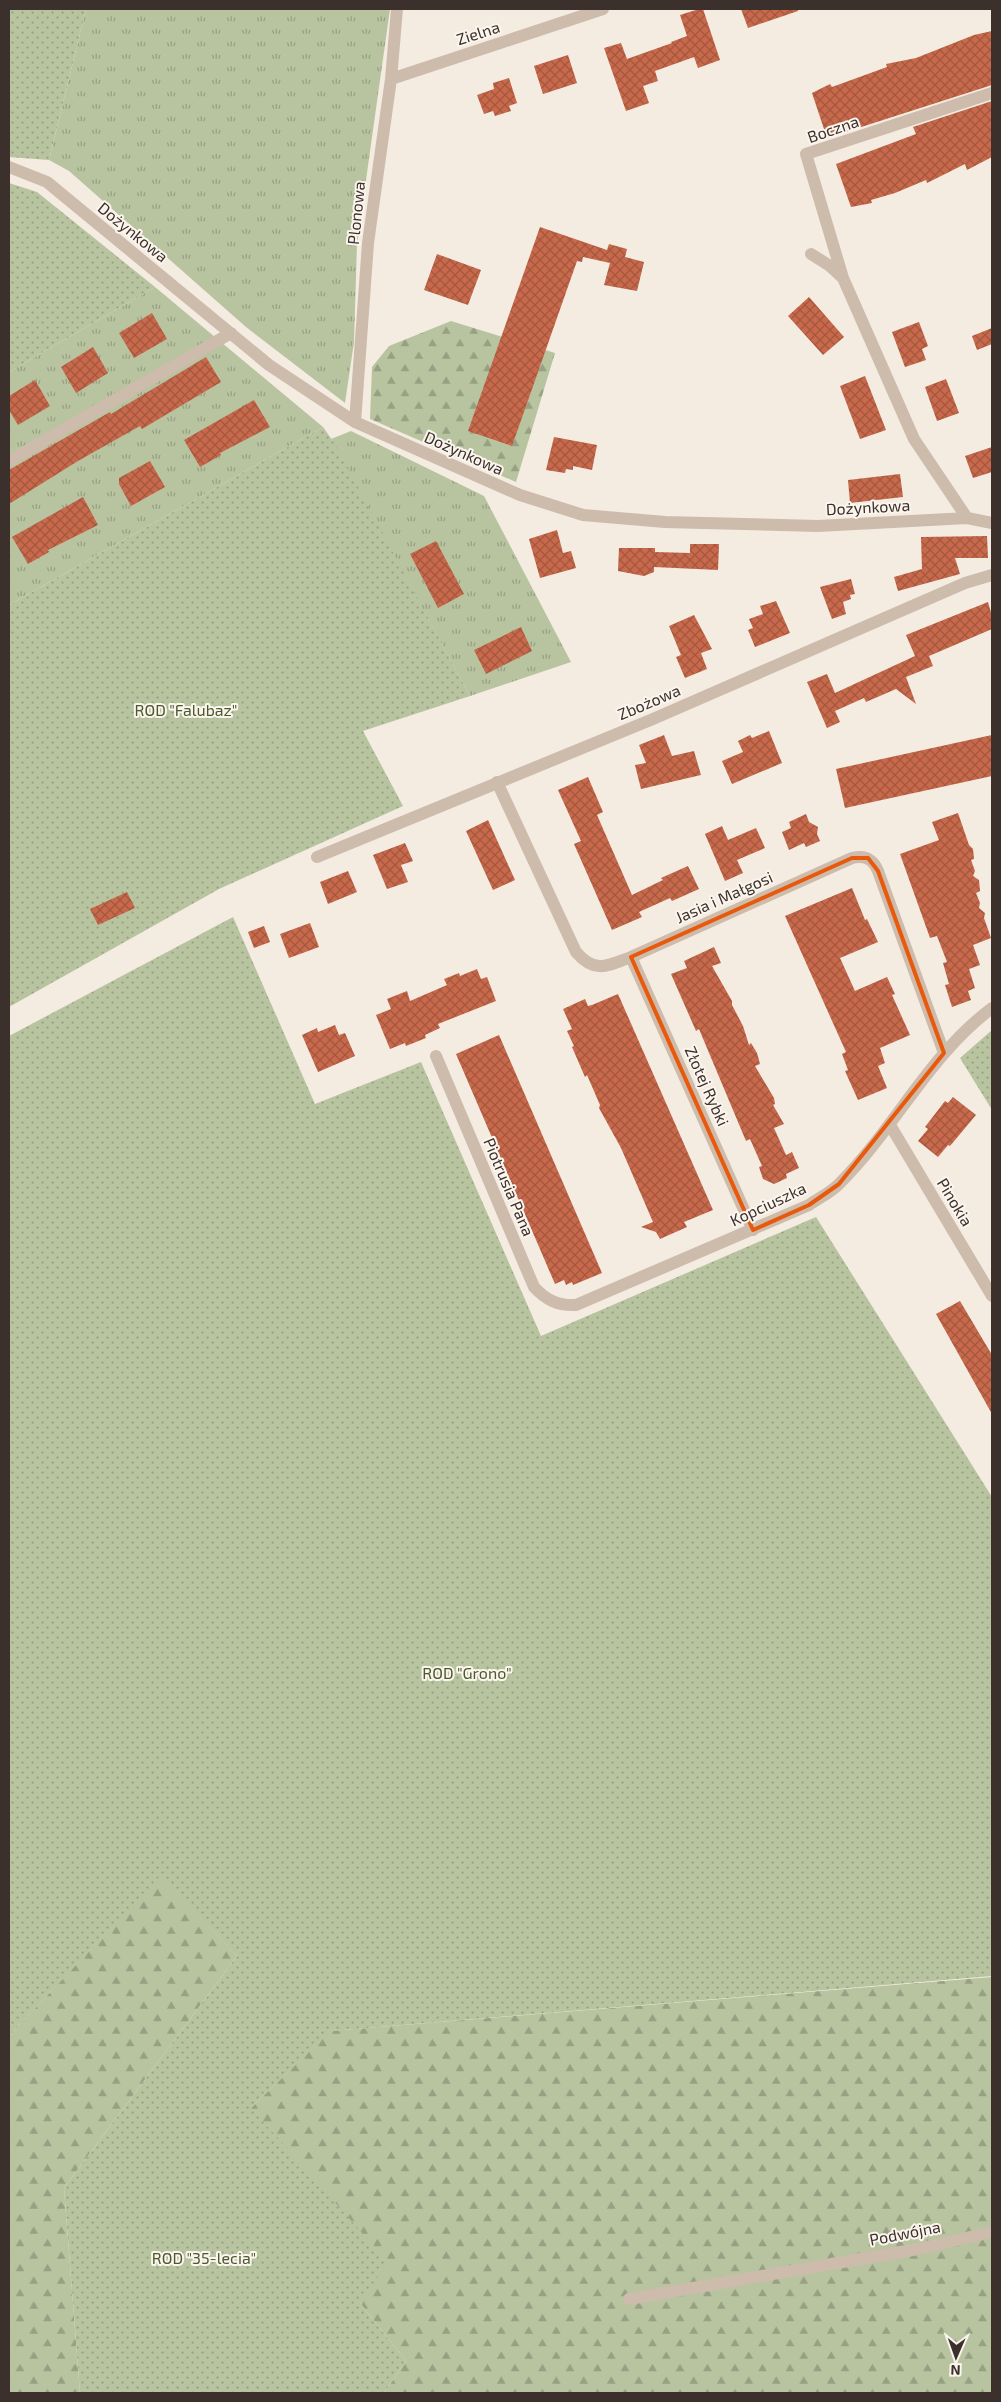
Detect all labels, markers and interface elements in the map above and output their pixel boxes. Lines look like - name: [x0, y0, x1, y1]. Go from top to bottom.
- street label: Zielna: [454, 17, 502, 48]
- street label: Boczna: [805, 111, 861, 146]
- street label: Plonowa: [343, 180, 368, 246]
- street label: Dożynkowa: [95, 198, 172, 266]
- street label: Dożynkowa: [422, 427, 507, 478]
- street label: Dożynkowa: [825, 495, 911, 518]
- street label: Zbożowa: [615, 680, 683, 723]
- park label: ROD "Falubaz": [135, 700, 237, 719]
- street label: Jasia i Małgosi: [672, 867, 775, 926]
- street label: Złotej Rybki: [681, 1043, 733, 1129]
- street label: Piotrusia Pana: [480, 1135, 539, 1239]
- street label: Pinokia: [934, 1174, 977, 1229]
- street label: Kopciuszka: [727, 1178, 809, 1229]
- park label: ROD "Grono": [422, 1663, 512, 1682]
- street label: Podwójna: [868, 2216, 942, 2250]
- park label: ROD "35-lecia": [152, 2248, 256, 2267]
- north arrow: [931, 2332, 981, 2382]
- text: N: [950, 2362, 961, 2379]

